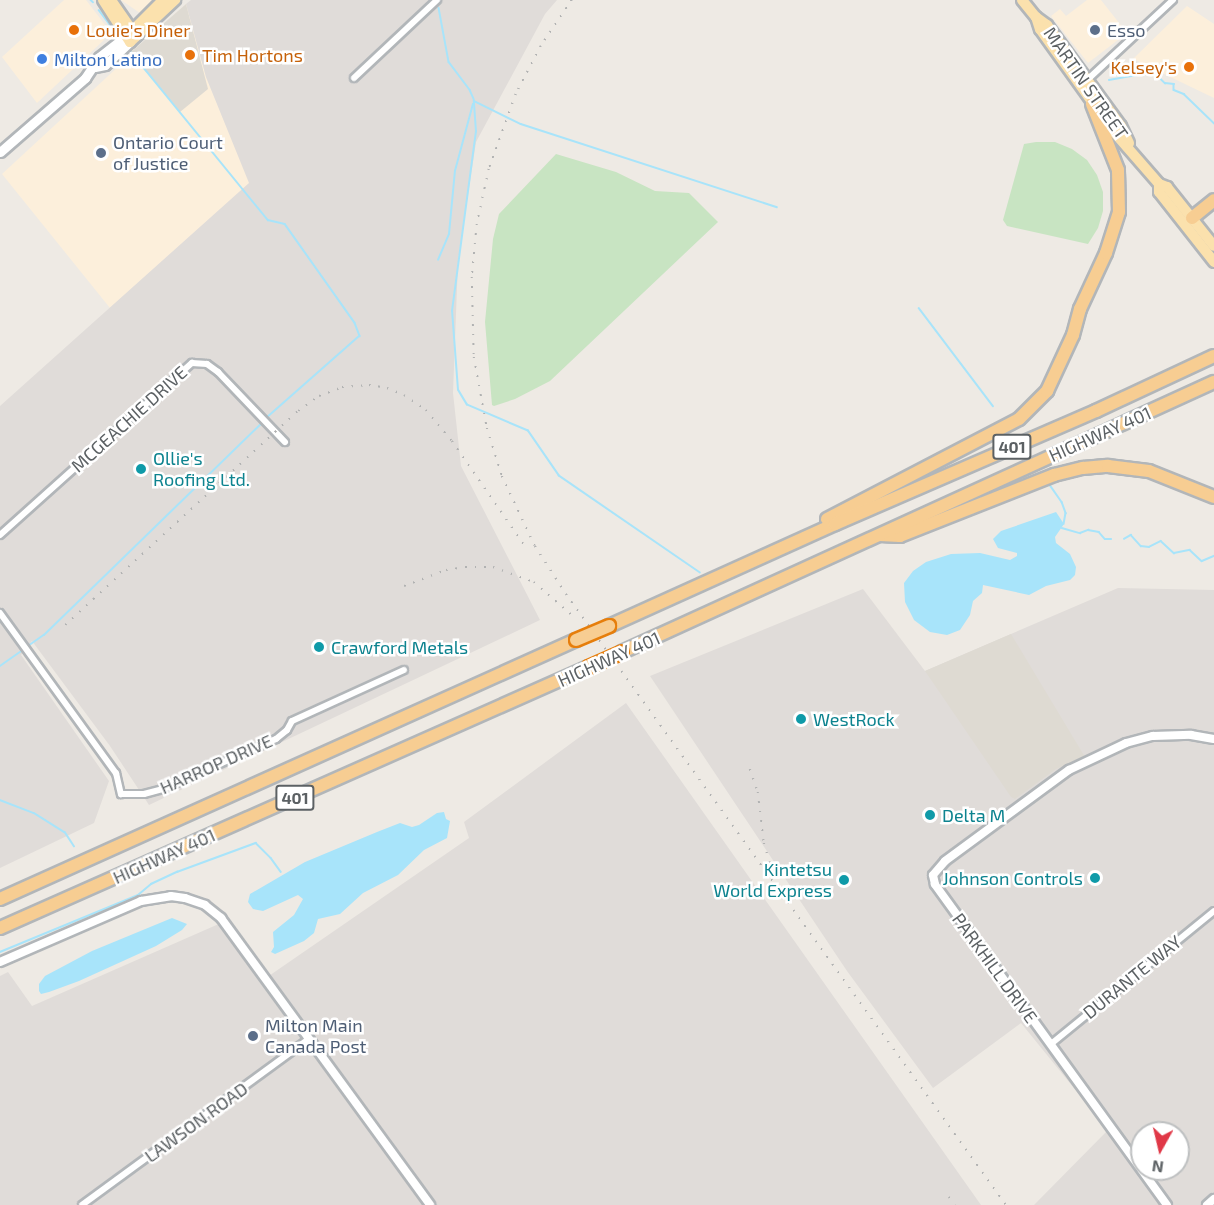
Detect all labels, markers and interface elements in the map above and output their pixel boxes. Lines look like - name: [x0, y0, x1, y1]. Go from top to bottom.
- place label: Louie's Diner: [86, 19, 190, 41]
- place label: Esso: [1107, 19, 1146, 41]
- marker: Louie's Diner: [67, 23, 81, 37]
- street label: MARTIN STREET: [1039, 23, 1133, 143]
- marker: Esso: [1088, 23, 1102, 37]
- place label: Tim Hortons: [202, 44, 303, 66]
- place label: Milton Latino: [54, 48, 162, 70]
- marker: Tim Hortons: [183, 48, 197, 62]
- marker: Milton Latino: [35, 52, 49, 66]
- place label: Kelsey's: [1110, 56, 1177, 78]
- marker: Kelsey's: [1182, 60, 1196, 74]
- place label: Ontario Court of Justice: [113, 132, 223, 174]
- marker: Ontario Court of Justice: [94, 146, 108, 160]
- street label: MCGEACHIE DRIVE: [67, 361, 191, 477]
- street label: HIGHWAY 401: [1045, 402, 1155, 466]
- road number: 401: [991, 434, 1033, 460]
- place label: Ollie's Roofing Ltd.: [153, 448, 250, 490]
- marker: Ollie's Roofing Ltd.: [134, 462, 148, 476]
- street label: HIGHWAY 401: [554, 627, 664, 691]
- place label: Crawford Metals: [331, 636, 468, 658]
- marker: Crawford Metals: [312, 640, 326, 654]
- place label: WestRock: [813, 708, 895, 730]
- marker: WestRock: [794, 712, 808, 726]
- street label: HARROP DRIVE: [156, 730, 276, 798]
- road number: 401: [274, 785, 316, 811]
- place label: Delta M: [942, 804, 1005, 826]
- marker: Delta M: [923, 808, 937, 822]
- street label: HIGHWAY 401: [109, 824, 219, 888]
- place label: Kintetsu World Express: [713, 859, 832, 902]
- place label: Johnson Controls: [942, 867, 1083, 889]
- marker: Johnson Controls: [1088, 871, 1102, 885]
- marker: Kintetsu World Express: [837, 873, 851, 887]
- street label: PARKHILL DRIVE: [948, 909, 1042, 1027]
- street label: DURANTE WAY: [1078, 931, 1186, 1023]
- place label: Milton Main Canada Post: [265, 1015, 366, 1058]
- marker: Milton Main Canada Post: [246, 1029, 260, 1043]
- street label: LAWSON ROAD: [140, 1077, 252, 1167]
- north arrow: [1130, 1121, 1190, 1181]
- text: N: [1151, 1157, 1165, 1178]

